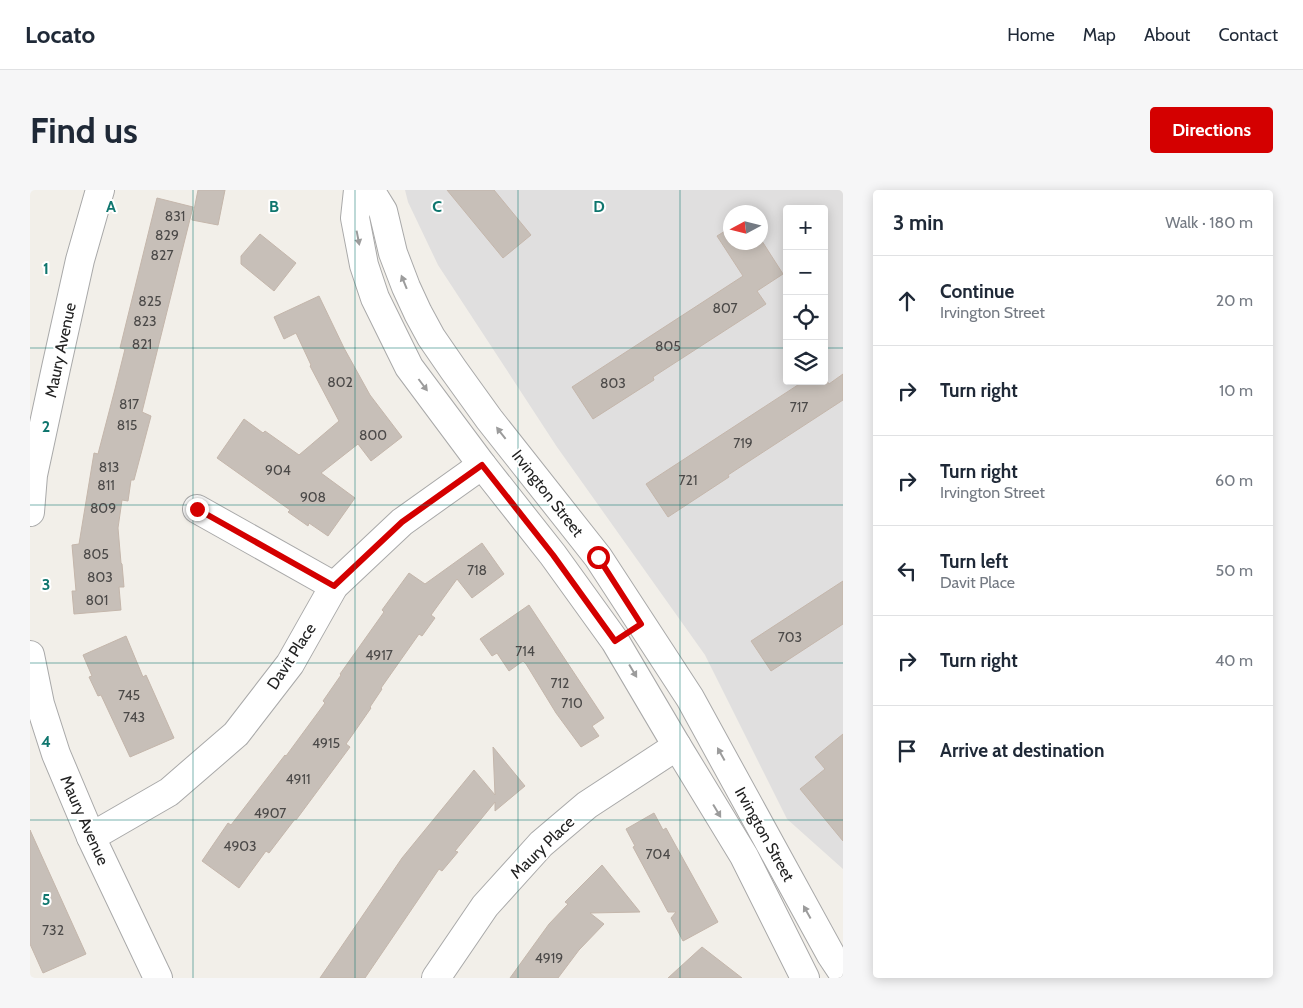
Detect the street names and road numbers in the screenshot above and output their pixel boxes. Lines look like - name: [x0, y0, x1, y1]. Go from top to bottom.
- street label: Maury Avenue: [41, 301, 80, 399]
- street label: Irvington Street: [508, 446, 588, 541]
- street label: Davit Place: [263, 620, 320, 693]
- street label: Maury Avenue: [56, 772, 113, 868]
- street label: Irvington Street: [731, 784, 799, 885]
- street label: Maury Place: [506, 812, 578, 883]

